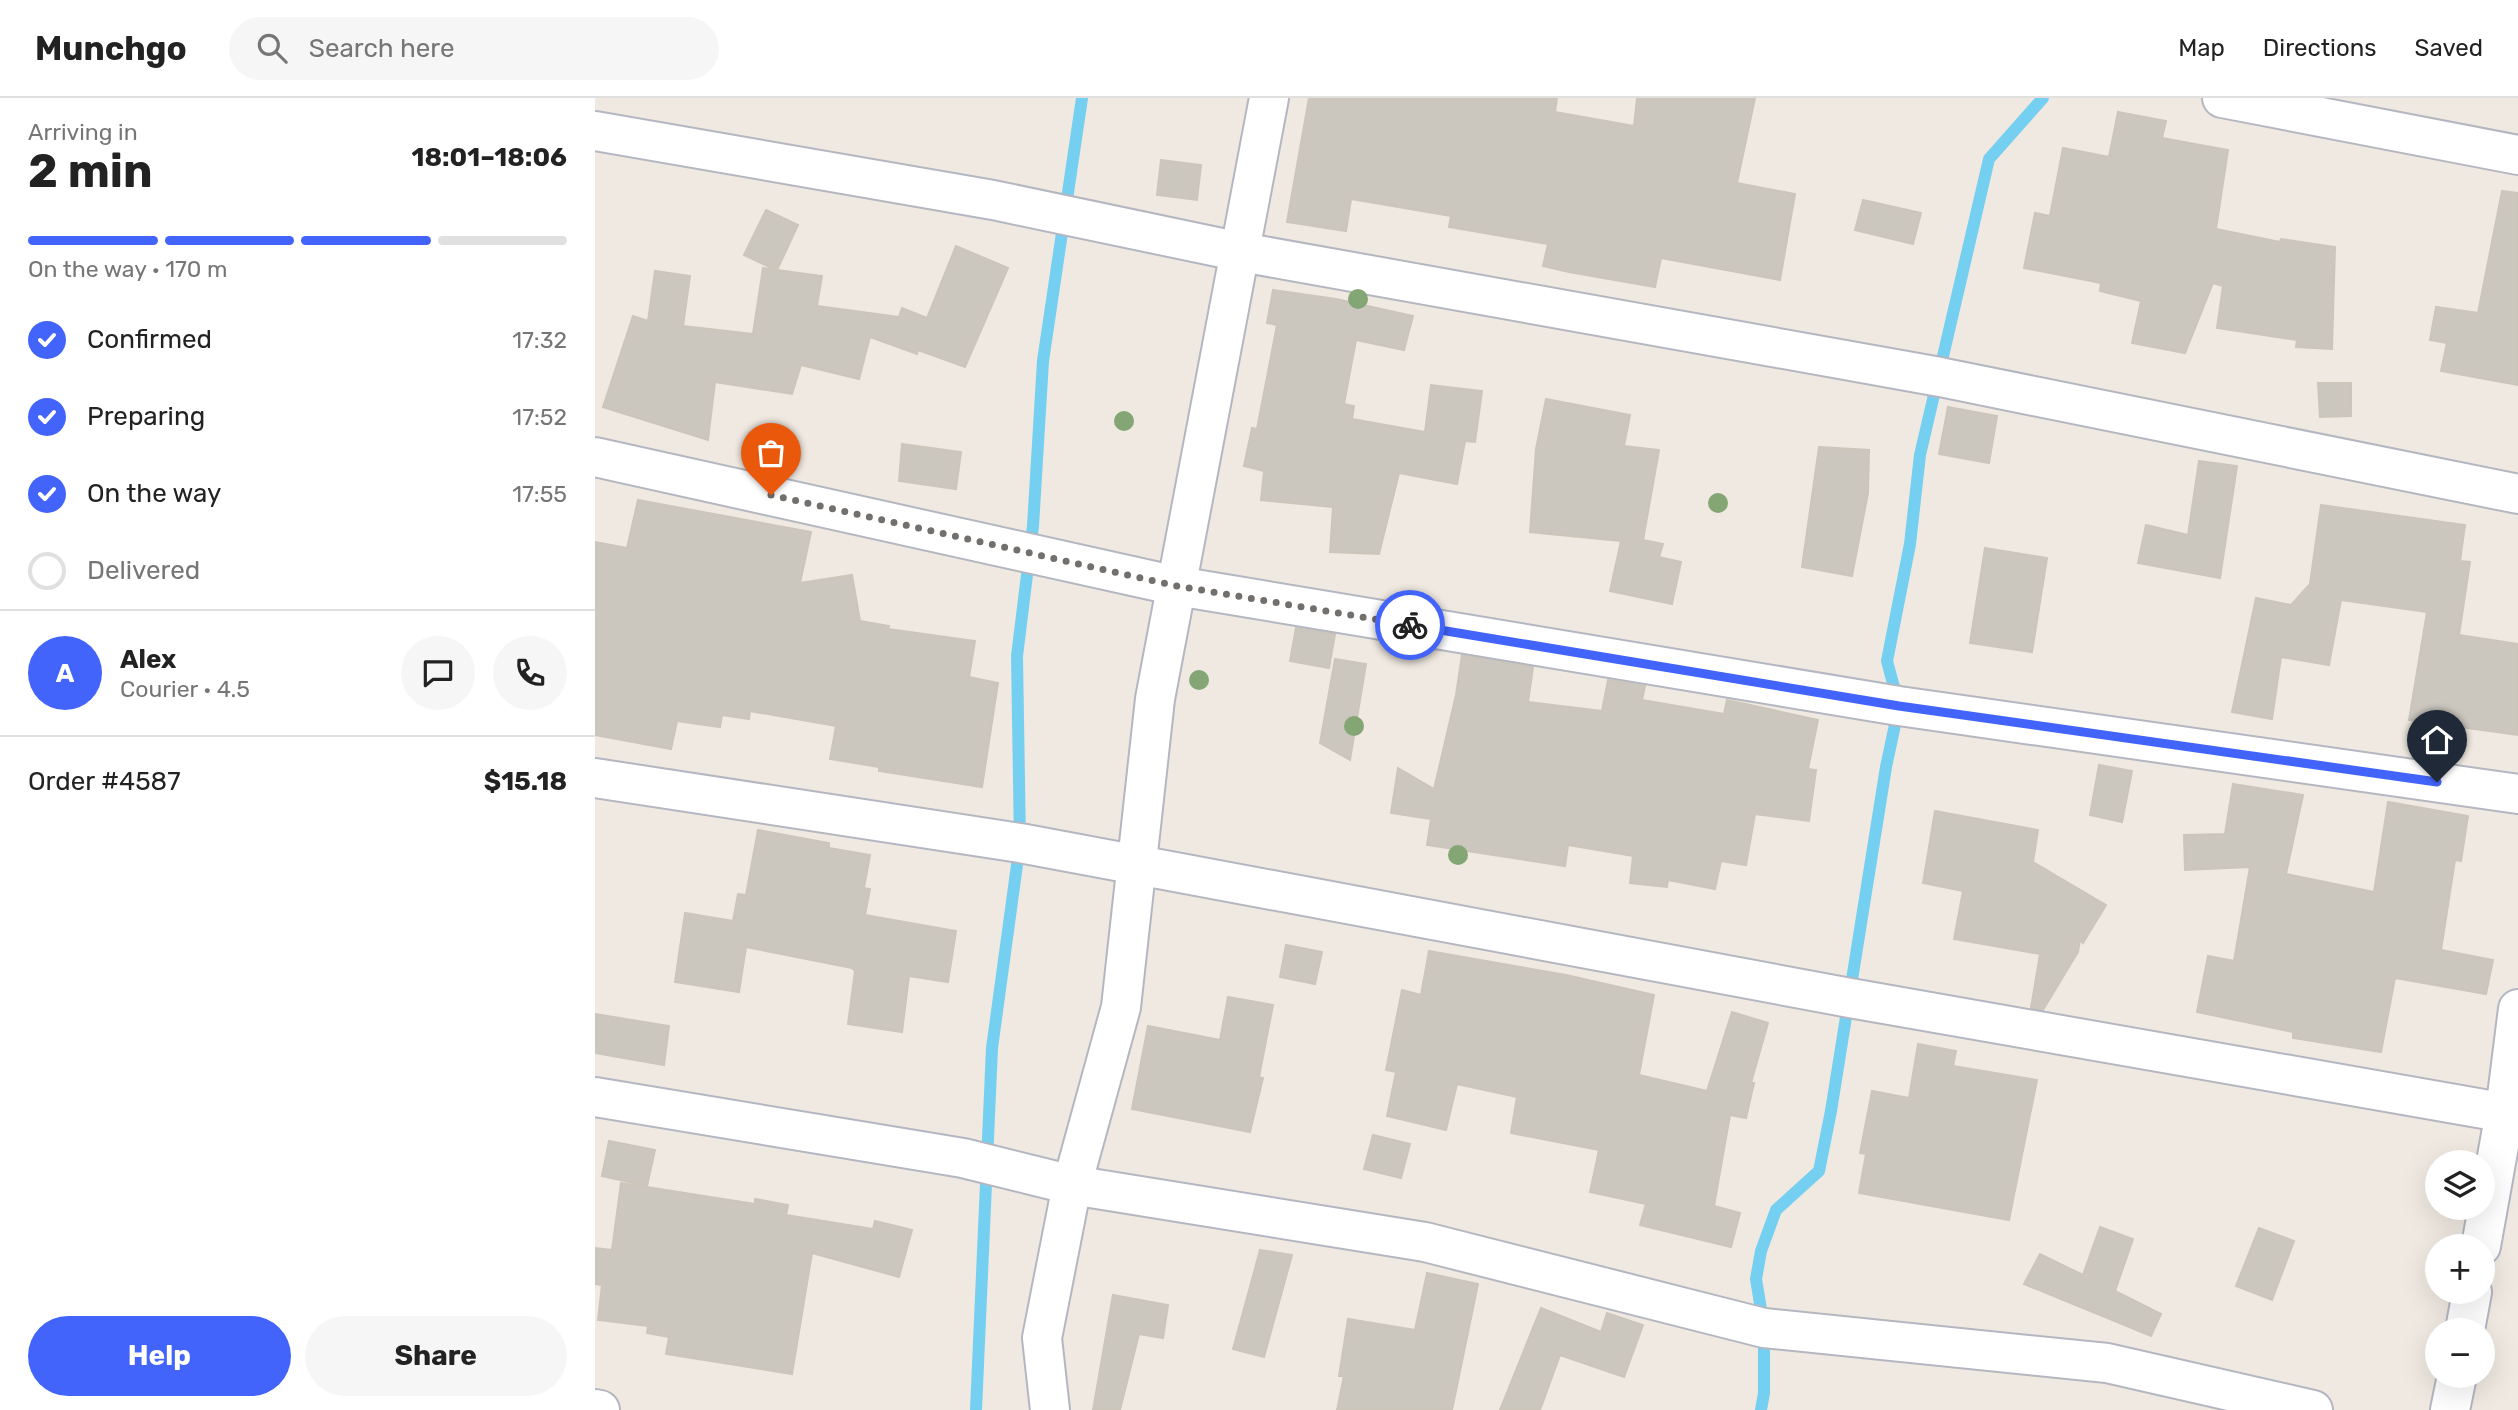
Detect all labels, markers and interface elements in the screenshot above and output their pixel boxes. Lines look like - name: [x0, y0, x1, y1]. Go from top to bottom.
- search box: [229, 17, 719, 80]
- text: Munchgo: [35, 29, 187, 68]
- icon: search: [253, 29, 291, 67]
- text: Search here: [309, 33, 455, 64]
- text: Map: [2178, 34, 2225, 62]
- text: Directions: [2263, 34, 2376, 62]
- text: Saved: [2414, 34, 2483, 62]
- text: Arriving in: [28, 118, 138, 146]
- text: 18:01–18:06: [412, 142, 567, 173]
- text: 2 min: [28, 144, 153, 199]
- text: On the way · 170 m: [28, 255, 227, 283]
- icon: check: [28, 321, 66, 359]
- text: Confirmed: [87, 324, 212, 355]
- text: 17:32: [512, 326, 567, 354]
- icon: check: [28, 398, 66, 436]
- text: Preparing: [87, 401, 205, 432]
- text: 17:52: [512, 403, 567, 431]
- pin: [741, 423, 801, 495]
- icon: bag: [752, 434, 790, 472]
- icon: check: [28, 475, 66, 513]
- text: On the way: [87, 478, 221, 509]
- text: 17:55: [512, 480, 567, 508]
- text: Delivered: [87, 555, 200, 586]
- courier: [1375, 590, 1445, 660]
- icon: bike: [1391, 606, 1429, 644]
- button: chat: [401, 636, 475, 710]
- button: phone: [493, 636, 567, 710]
- text: Alex: [120, 644, 176, 675]
- text: A: [56, 658, 74, 689]
- text: Courier · 4.5: [120, 675, 250, 703]
- pin: [2407, 710, 2467, 782]
- icon: home: [2418, 721, 2456, 759]
- text: Order #4587: [28, 766, 180, 797]
- text: $15.18: [484, 766, 567, 797]
- map controls: [2425, 1150, 2495, 1388]
- button: layers: [2425, 1150, 2495, 1220]
- button: +: [2425, 1234, 2495, 1304]
- button: Help: [28, 1316, 291, 1396]
- button: Share: [305, 1316, 567, 1396]
- button: −: [2425, 1318, 2495, 1388]

